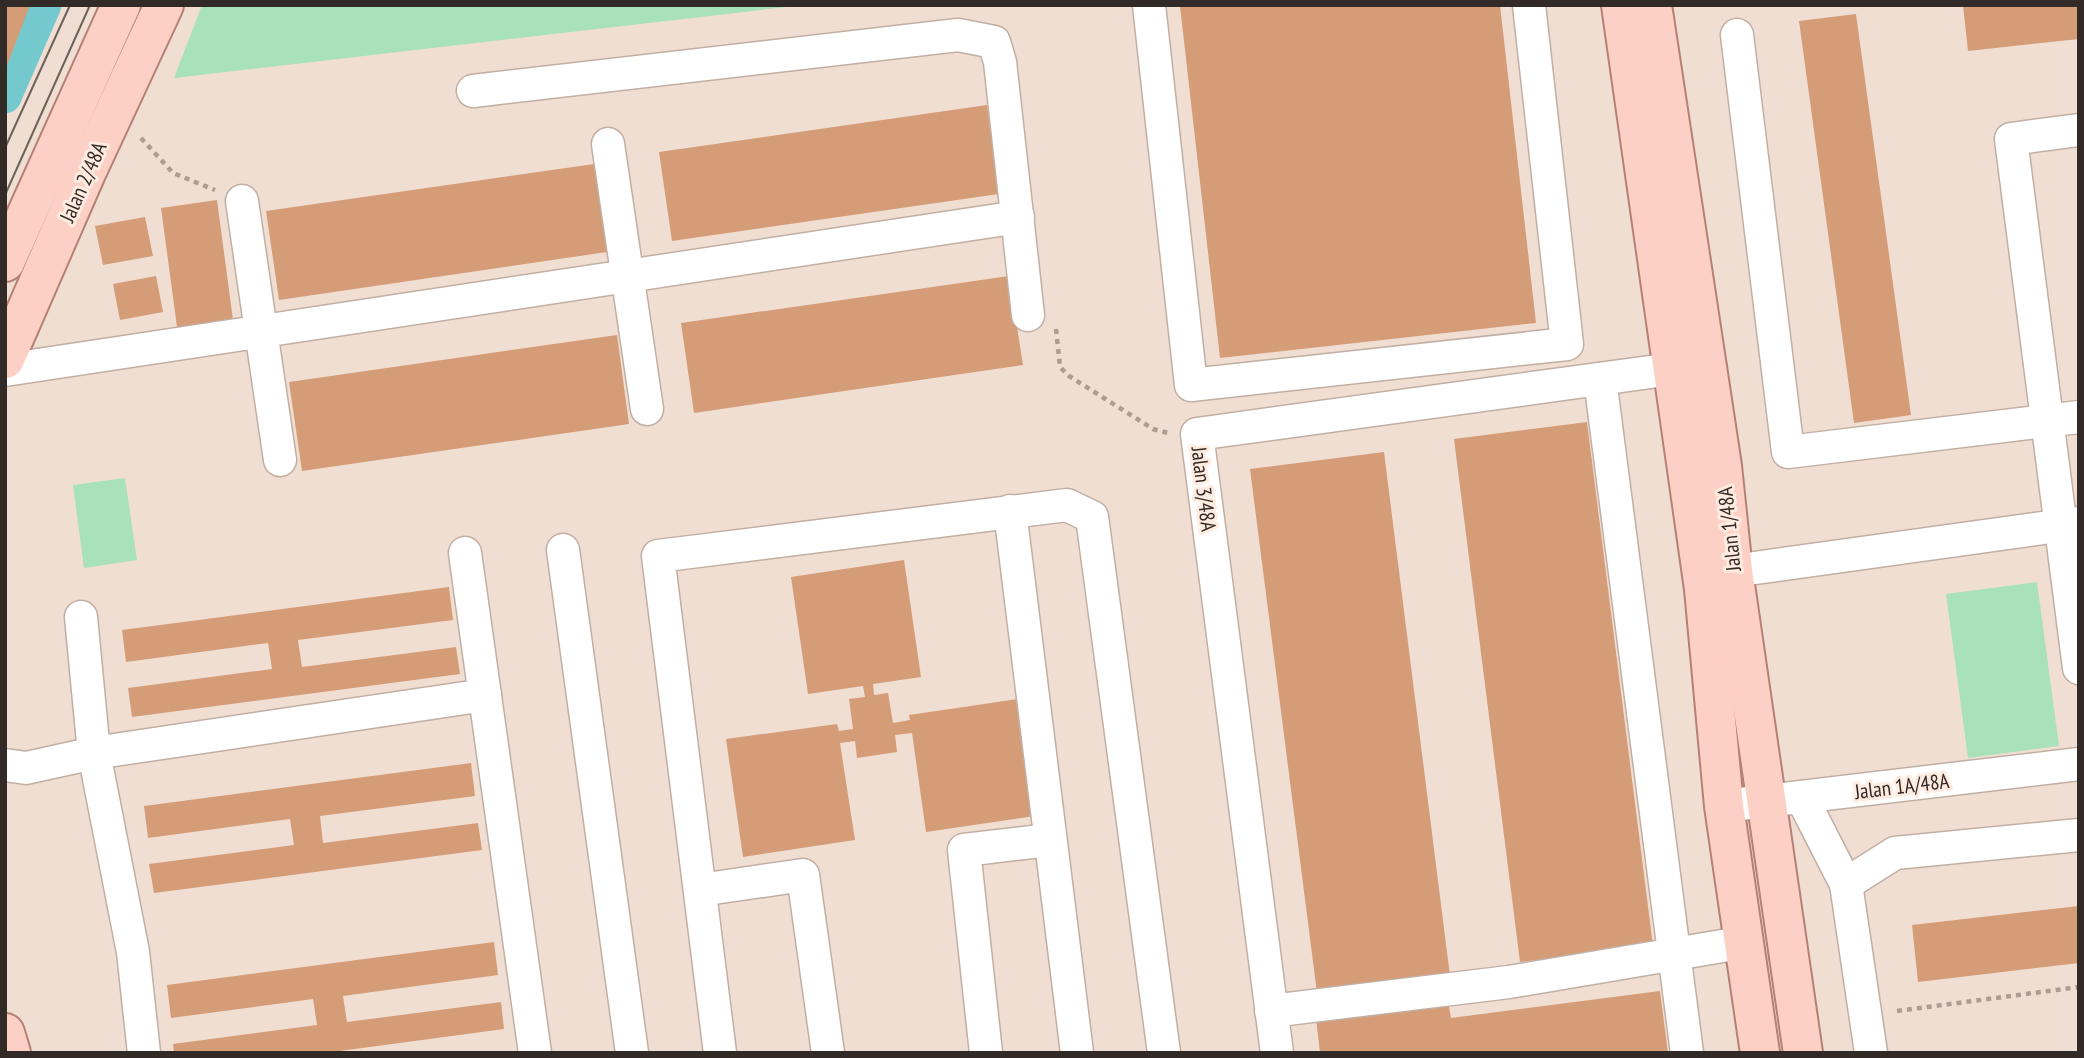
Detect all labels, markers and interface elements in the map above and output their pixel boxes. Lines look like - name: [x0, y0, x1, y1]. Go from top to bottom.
- street label: Jalan 2/48A: [53, 138, 113, 227]
- street label: Jalan 3/48A: [1185, 444, 1223, 533]
- street label: Jalan 1/48A: [1711, 485, 1747, 574]
- street label: Jalan 1A/48A: [1852, 767, 1951, 805]

